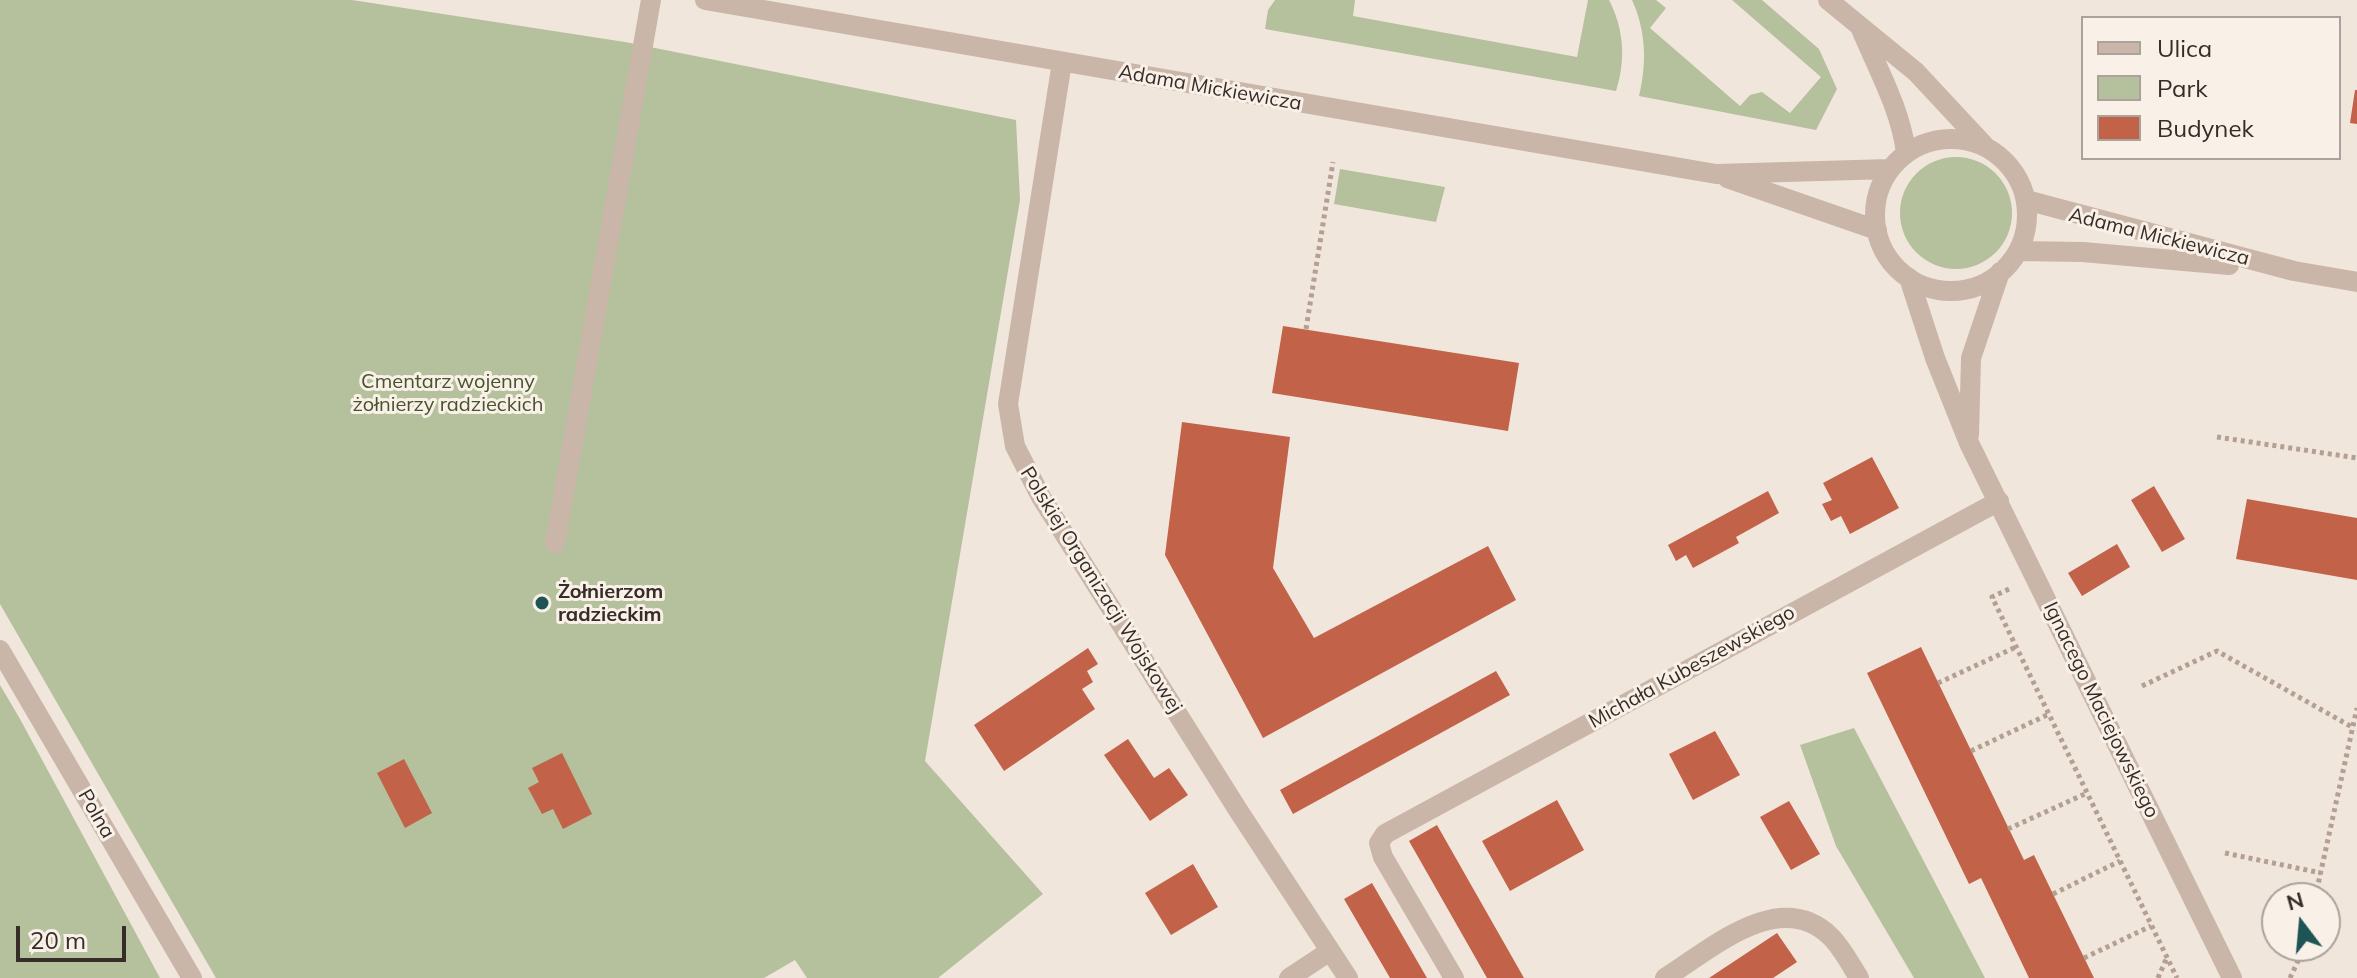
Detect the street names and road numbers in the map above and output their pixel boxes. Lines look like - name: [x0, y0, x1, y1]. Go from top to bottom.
- street label: Adama Mickiewicza: [1117, 60, 1303, 116]
- street label: Adama Mickiewicza: [2066, 203, 2252, 271]
- street label: Polskiej Organizacji Wojskowej: [1015, 462, 1187, 718]
- street label: Ignacego Maciejowskiego: [2038, 598, 2164, 822]
- street label: Michała Kubeszewskiego: [1585, 600, 1799, 734]
- street label: Polna: [72, 785, 120, 843]

